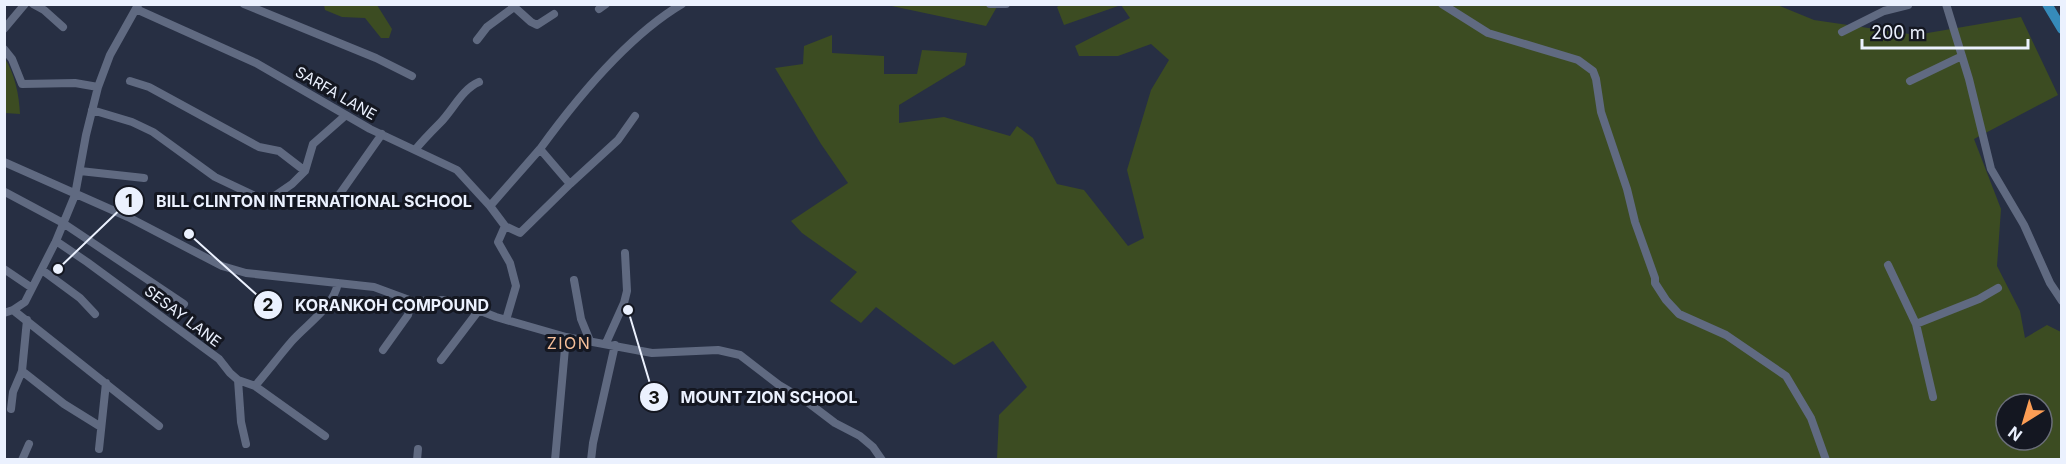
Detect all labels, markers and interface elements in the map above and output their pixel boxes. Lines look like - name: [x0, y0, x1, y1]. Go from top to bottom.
- scale bar: [1862, 12, 2028, 50]
- text: 200 m: [1871, 22, 1926, 43]
- street label: SARFA LANE: [292, 62, 380, 124]
- callout: BILL CLINTON INTERNATIONAL SCHOOL: [114, 184, 484, 218]
- text: 1: [125, 190, 133, 211]
- text: BILL CLINTON INTERNATIONAL SCHOOL: [156, 191, 472, 211]
- street label: SESAY LANE: [141, 281, 225, 351]
- callout: KORANKOH COMPOUND: [253, 288, 501, 322]
- text: 2: [262, 294, 274, 315]
- text: KORANKOH COMPOUND: [295, 295, 489, 315]
- district label: ZION: [547, 333, 591, 353]
- callout: MOUNT ZION SCHOOL: [639, 380, 870, 414]
- text: 3: [648, 387, 660, 408]
- text: MOUNT ZION SCHOOL: [680, 387, 858, 407]
- north arrow: [1994, 392, 2054, 452]
- text: N: [2004, 422, 2026, 446]

